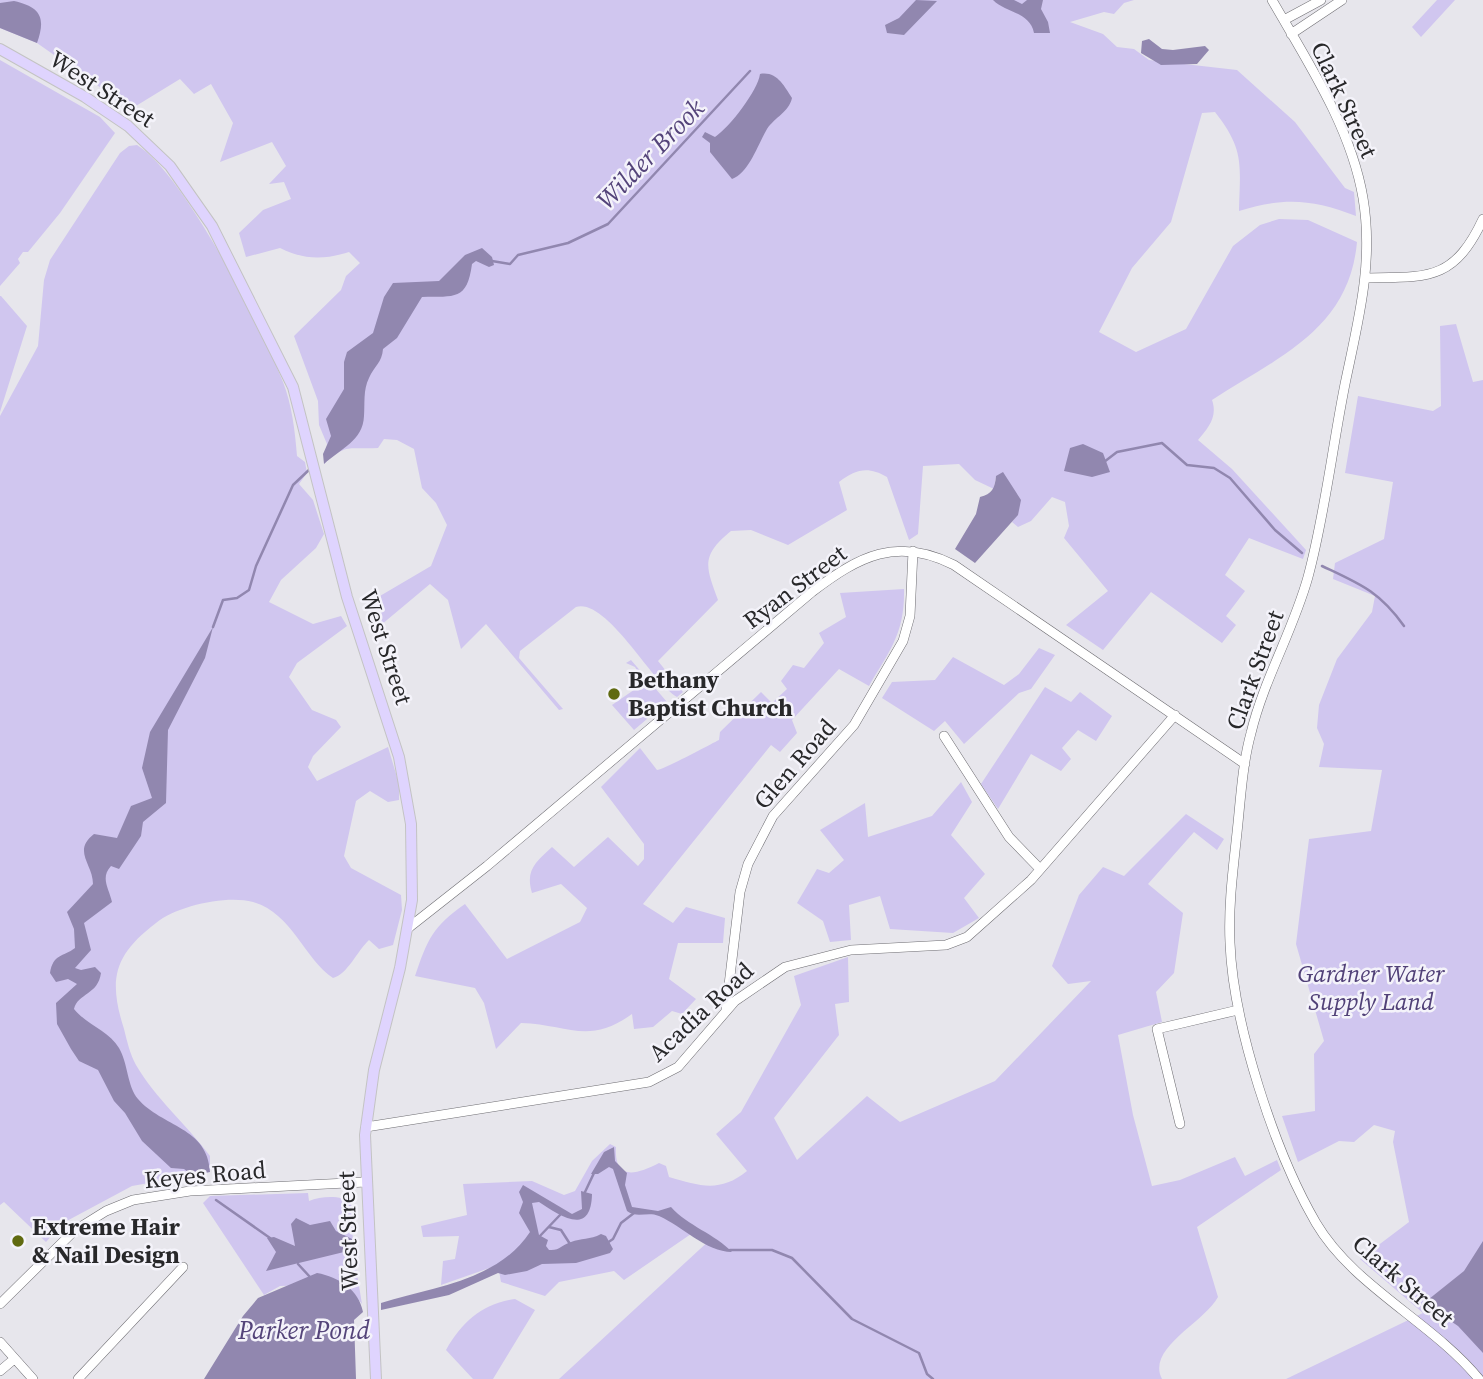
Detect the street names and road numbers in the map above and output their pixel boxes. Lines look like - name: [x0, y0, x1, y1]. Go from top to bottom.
- street label: Clark Street: [1303, 36, 1386, 163]
- street label: West Street: [43, 42, 162, 135]
- street label: Ryan Street: [736, 537, 853, 636]
- street label: West Street: [352, 585, 421, 709]
- street label: Clark Street: [1218, 605, 1291, 734]
- street label: Glen Road: [746, 711, 844, 816]
- street label: Acadia Road: [641, 954, 761, 1069]
- street label: Keyes Road: [143, 1153, 268, 1196]
- street label: West Street: [329, 1171, 366, 1291]
- street label: Clark Street: [1345, 1227, 1461, 1334]

